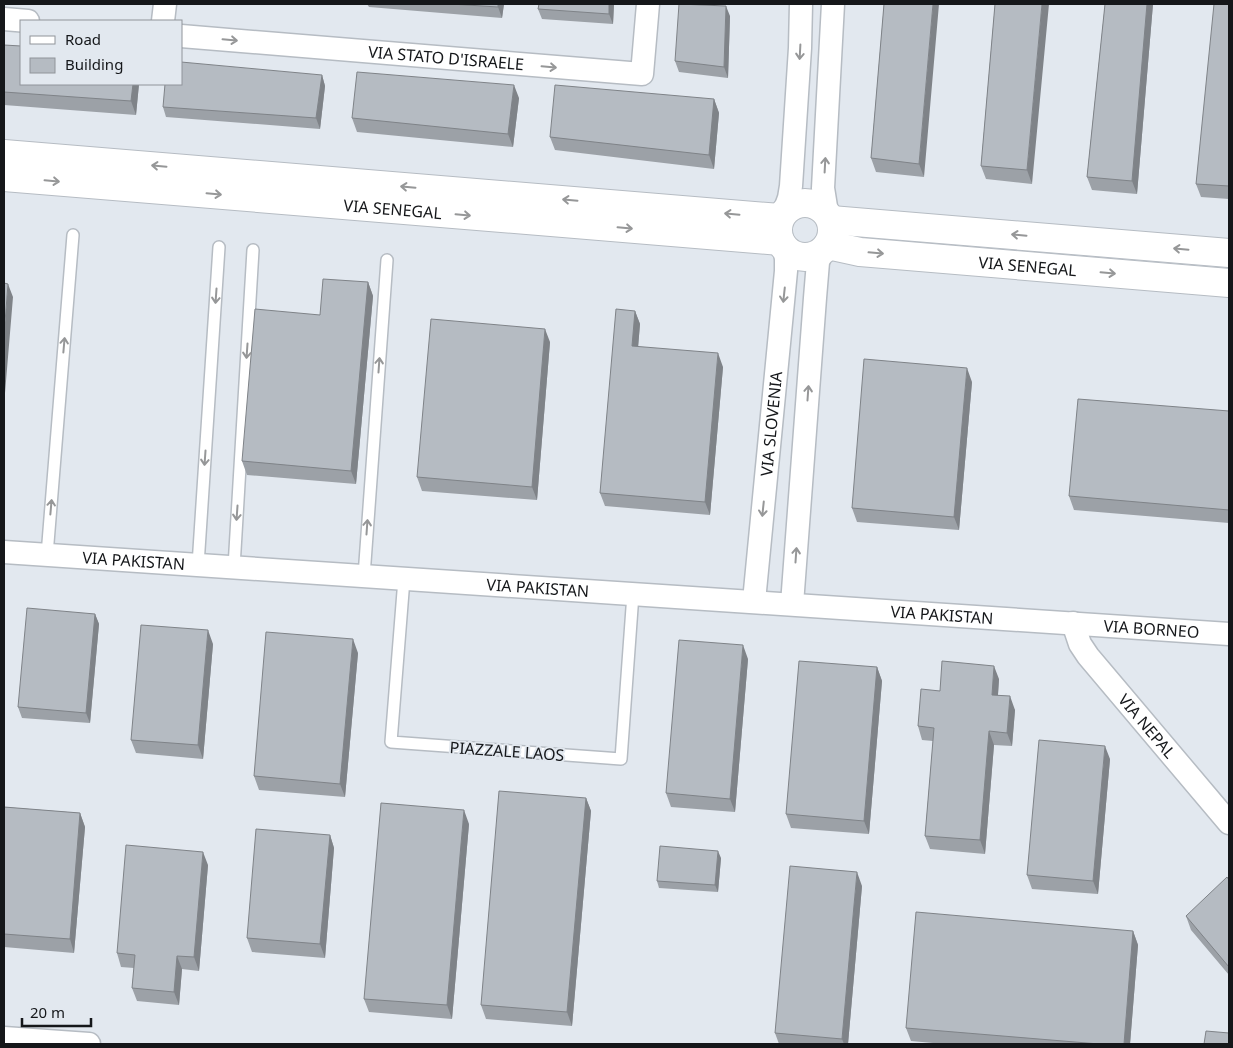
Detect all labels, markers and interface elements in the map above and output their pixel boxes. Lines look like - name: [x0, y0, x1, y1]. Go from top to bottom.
- legend: [20, 20, 182, 85]
- text: Road: [65, 29, 101, 49]
- one-way arrow: [222, 35, 238, 45]
- street label: VIA STATO D'ISRAELE: [367, 40, 525, 75]
- one-way arrow: [795, 44, 804, 60]
- text: Building: [65, 54, 123, 74]
- one-way arrow: [540, 62, 556, 71]
- one-way arrow: [820, 157, 829, 173]
- one-way arrow: [151, 162, 167, 171]
- one-way arrow: [44, 176, 60, 186]
- one-way arrow: [400, 182, 416, 192]
- one-way arrow: [206, 190, 222, 199]
- street label: VIA SENEGAL: [343, 194, 443, 224]
- one-way arrow: [562, 196, 578, 205]
- one-way arrow: [724, 209, 740, 218]
- one-way arrow: [455, 210, 471, 220]
- one-way arrow: [617, 224, 633, 233]
- one-way arrow: [1011, 230, 1027, 240]
- one-way arrow: [1173, 244, 1189, 253]
- one-way arrow: [868, 249, 884, 258]
- street label: VIA SENEGAL: [978, 251, 1078, 281]
- one-way arrow: [1100, 268, 1116, 277]
- one-way arrow: [211, 287, 220, 303]
- one-way arrow: [779, 287, 789, 303]
- one-way arrow: [59, 337, 68, 353]
- one-way arrow: [242, 343, 251, 359]
- one-way arrow: [375, 358, 384, 374]
- street label: VIA SLOVENIA: [755, 370, 787, 477]
- one-way arrow: [803, 386, 813, 402]
- one-way arrow: [201, 449, 210, 465]
- one-way arrow: [46, 499, 55, 515]
- one-way arrow: [758, 501, 768, 517]
- one-way arrow: [232, 505, 241, 521]
- one-way arrow: [363, 520, 372, 536]
- street label: VIA PAKISTAN: [82, 546, 186, 575]
- one-way arrow: [791, 548, 801, 564]
- street label: VIA PAKISTAN: [486, 573, 590, 602]
- street label: VIA PAKISTAN: [890, 600, 994, 629]
- street label: VIA BORNEO: [1103, 615, 1200, 643]
- street label: VIA NEPAL: [1113, 689, 1181, 763]
- street label: PIAZZALE LAOS: [449, 736, 565, 766]
- scale bar: [22, 996, 91, 1028]
- text: 20 m: [30, 1002, 65, 1022]

